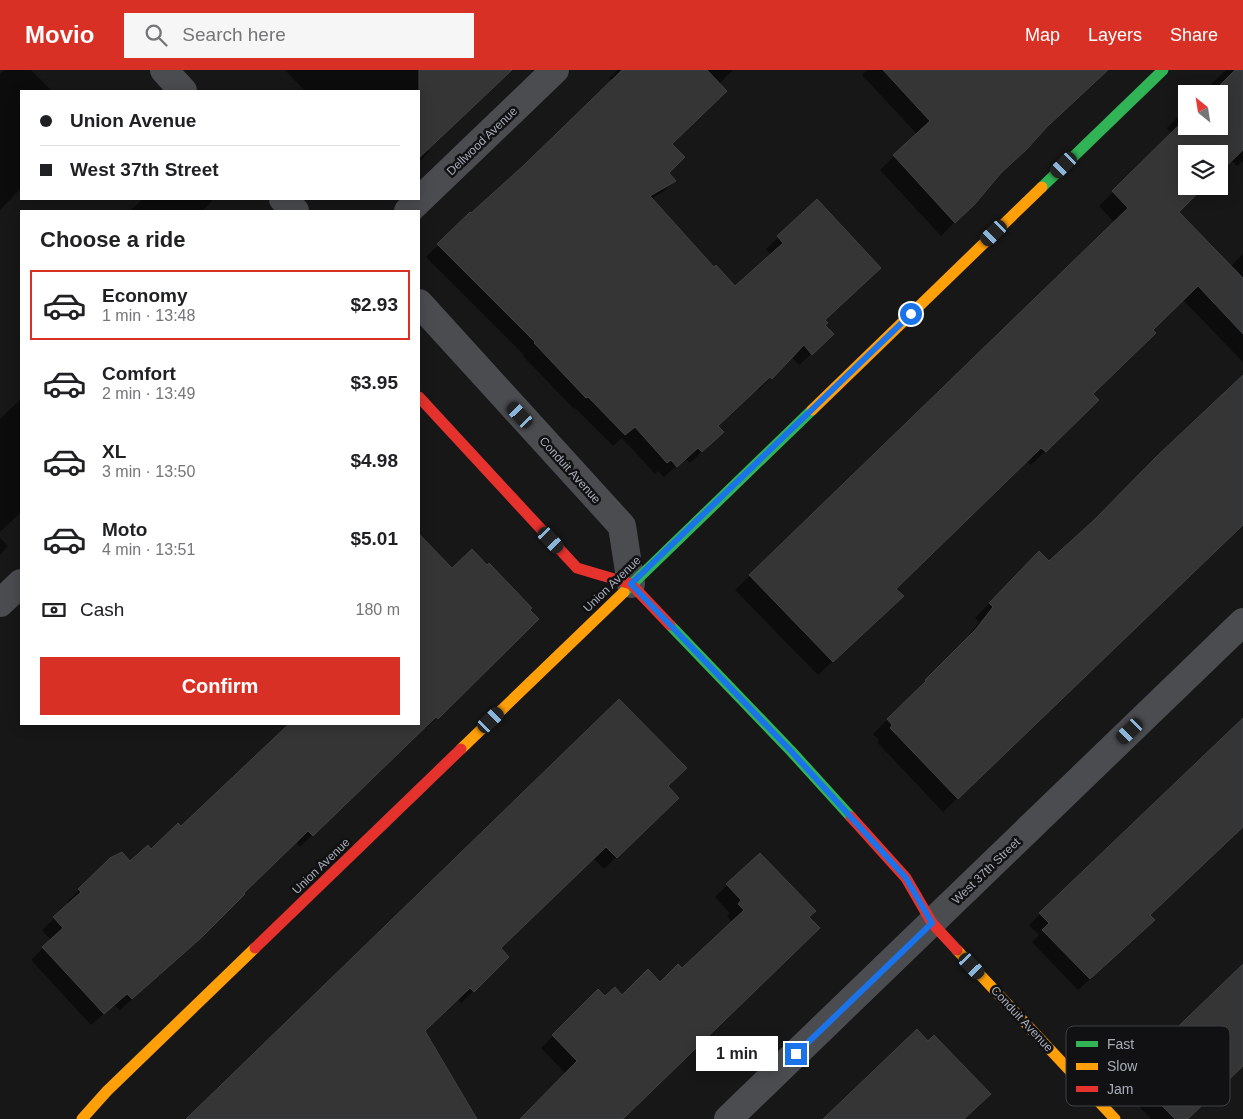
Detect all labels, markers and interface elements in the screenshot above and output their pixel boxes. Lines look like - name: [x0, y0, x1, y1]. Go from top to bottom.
- search box: [124, 13, 474, 58]
- text: Movio: [25, 21, 94, 48]
- icon: search: [142, 21, 170, 49]
- text: Search here: [182, 24, 286, 45]
- text: Map: [1025, 25, 1060, 45]
- text: Layers: [1088, 25, 1142, 45]
- text: Share: [1170, 25, 1218, 45]
- north arrow: [1178, 85, 1228, 135]
- map controls: [1178, 85, 1228, 195]
- street label: Dellwood Avenue: [444, 104, 520, 178]
- text: Union Avenue: [70, 110, 196, 131]
- button: layers: [1178, 145, 1228, 195]
- car: [1048, 149, 1080, 181]
- text: West 37th Street: [70, 159, 219, 180]
- car: [977, 217, 1010, 249]
- text: Choose a ride: [40, 227, 185, 252]
- icon: car: [42, 283, 87, 328]
- text: Economy: [102, 285, 188, 306]
- text: $2.93: [350, 294, 398, 315]
- route start: [900, 303, 922, 325]
- text: 1 min · 13:48: [102, 307, 195, 324]
- icon: car: [42, 361, 87, 406]
- text: Comfort: [102, 363, 176, 384]
- text: $3.95: [350, 372, 398, 393]
- text: 2 min · 13:49: [102, 385, 195, 402]
- car: [504, 399, 535, 431]
- street label: Conduit Avenue: [537, 434, 604, 506]
- icon: car: [42, 439, 87, 484]
- text: XL: [102, 441, 126, 462]
- text: $4.98: [350, 450, 398, 471]
- text: 3 min · 13:50: [102, 463, 195, 480]
- icon: car: [42, 517, 87, 562]
- text: Moto: [102, 519, 147, 540]
- car: [535, 524, 566, 556]
- text: $5.01: [350, 528, 398, 549]
- text: 4 min · 13:51: [102, 541, 195, 558]
- street label: Union Avenue: [580, 553, 644, 615]
- icon: cash: [40, 596, 68, 624]
- text: Cash: [80, 599, 124, 620]
- text: 180 m: [356, 601, 400, 618]
- button: Confirm: [40, 657, 400, 715]
- car: [474, 704, 507, 736]
- car: [1114, 715, 1146, 747]
- street label: Union Avenue: [289, 835, 353, 897]
- street label: West 37th Street: [949, 835, 1023, 907]
- car: [956, 950, 987, 982]
- street label: Conduit Avenue: [988, 983, 1056, 1055]
- legend: [1066, 1026, 1230, 1106]
- callout: 1 min: [696, 1036, 778, 1072]
- text: Fast: [1107, 1036, 1134, 1052]
- route end: [785, 1043, 807, 1065]
- text: 1 min: [716, 1045, 758, 1062]
- text: Slow: [1107, 1058, 1138, 1074]
- text: Jam: [1107, 1081, 1133, 1097]

